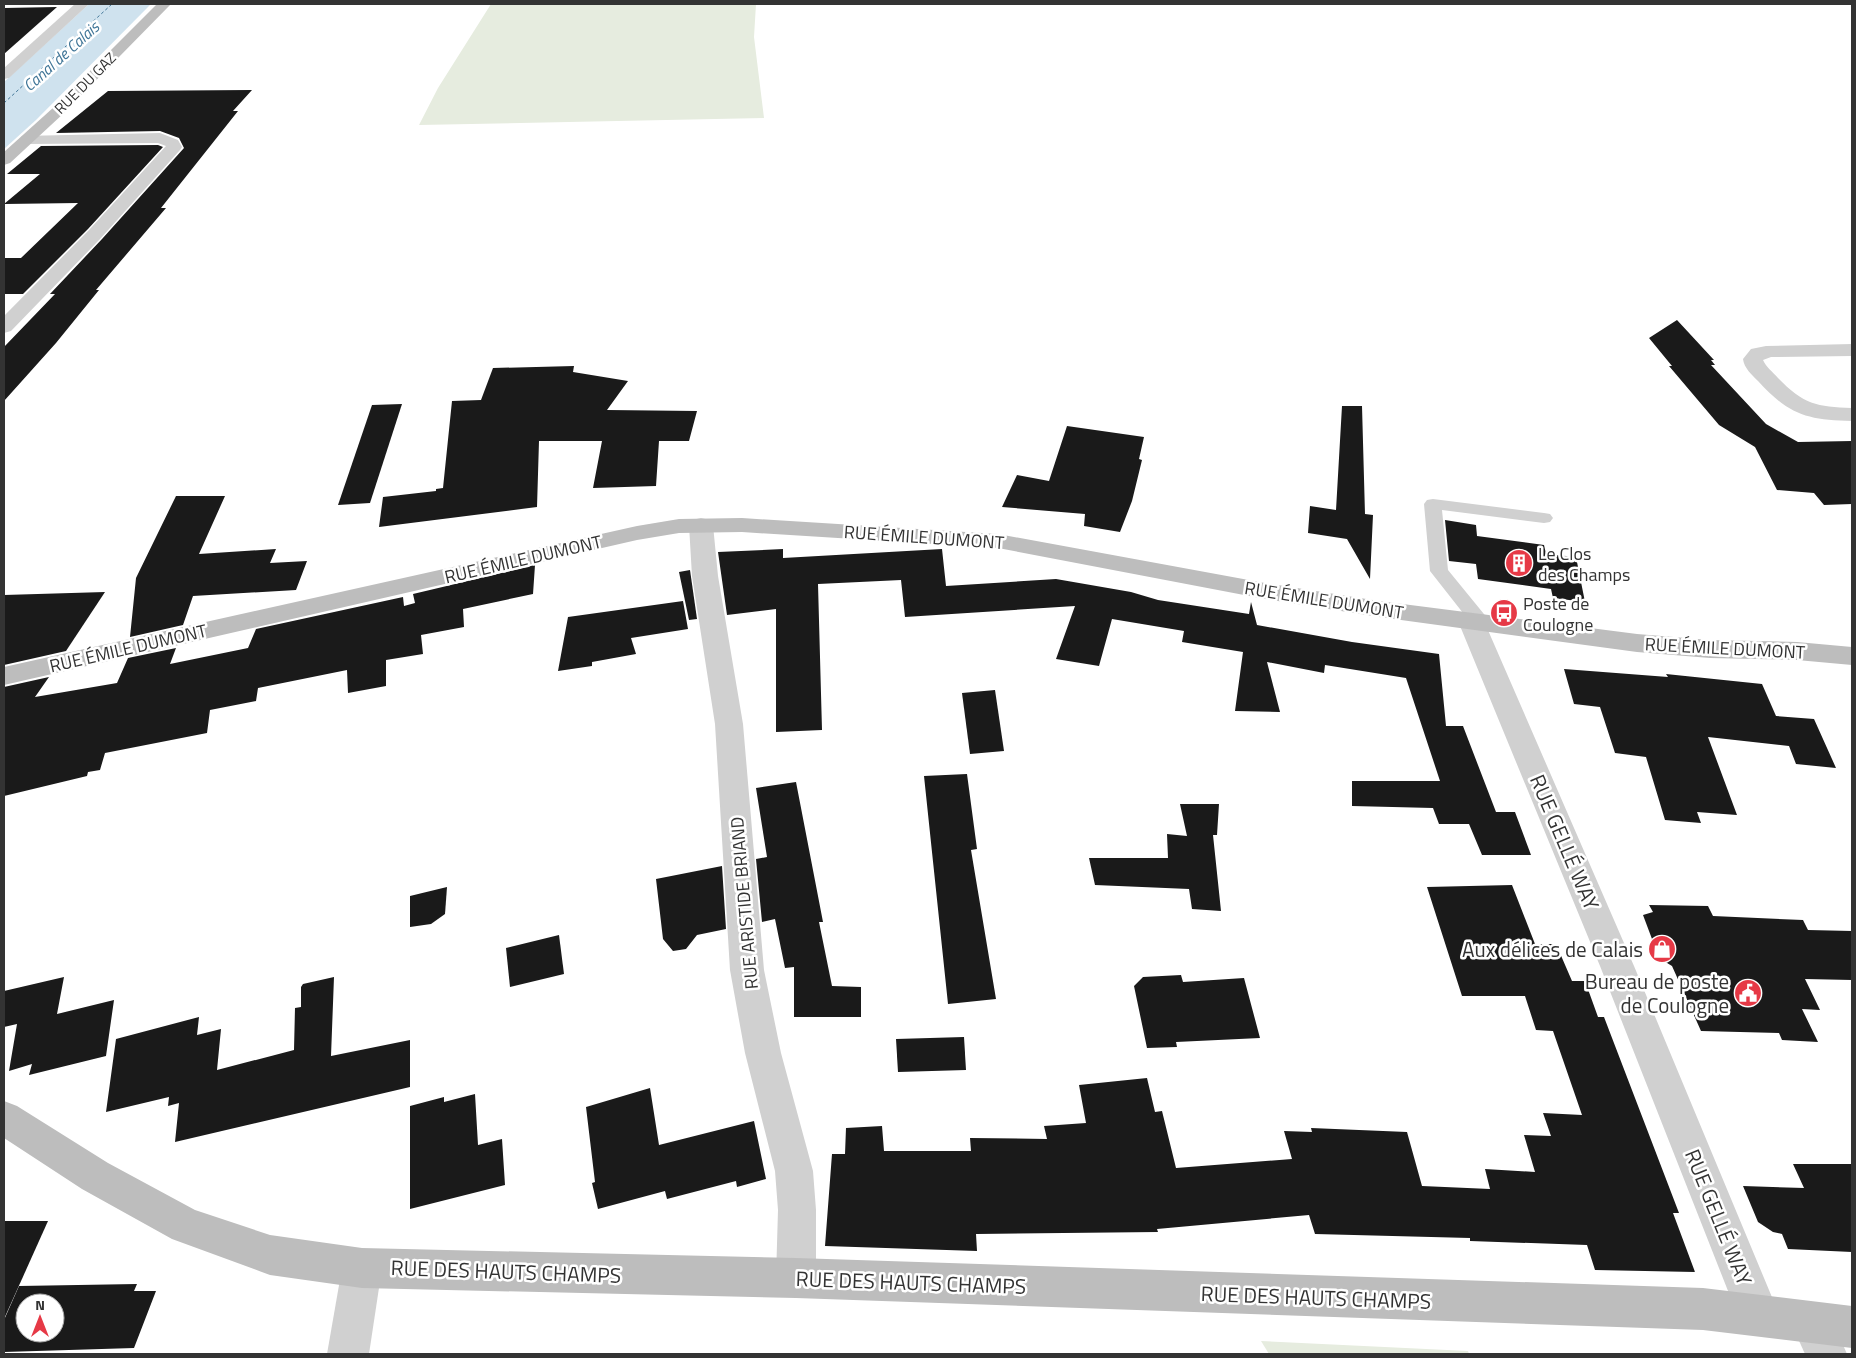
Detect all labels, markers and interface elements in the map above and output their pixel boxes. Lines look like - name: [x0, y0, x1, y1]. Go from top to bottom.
- water label: Canal de Calais: [18, 14, 105, 97]
- street label: RUE DU GAZ: [49, 47, 121, 119]
- street label: RUE ÉMILE DUMONT: [843, 518, 1006, 556]
- street label: RUE ÉMILE DUMONT: [442, 528, 605, 590]
- place label: Le Clos des Champs: [1538, 540, 1630, 588]
- building icon: Le Clos des Champs: [1504, 548, 1534, 578]
- street label: RUE ÉMILE DUMONT: [1243, 574, 1406, 626]
- place label: Poste de Coulogne: [1523, 590, 1593, 638]
- bus stop icon: Poste de Coulogne: [1489, 598, 1519, 628]
- street label: RUE ÉMILE DUMONT: [47, 617, 210, 679]
- street label: RUE ÉMILE DUMONT: [1644, 630, 1806, 666]
- street label: RUE GELLÉ WAY: [1522, 769, 1608, 915]
- street label: RUE ARISTIDE BRIAND: [723, 816, 765, 990]
- place label: Aux délices de Calais: [1462, 933, 1643, 965]
- shop icon: Aux délices de Calais: [1647, 934, 1677, 964]
- place label: Bureau de poste de Coulogne: [1585, 965, 1729, 1021]
- public building icon: Bureau de poste de Coulogne: [1733, 978, 1763, 1008]
- street label: RUE GELLÉ WAY: [1677, 1144, 1761, 1291]
- street label: RUE DES HAUTS CHAMPS: [390, 1251, 622, 1291]
- street label: RUE DES HAUTS CHAMPS: [795, 1262, 1027, 1302]
- street label: RUE DES HAUTS CHAMPS: [1200, 1277, 1432, 1317]
- north arrow: [15, 1293, 65, 1343]
- text: N: [35, 1294, 45, 1315]

